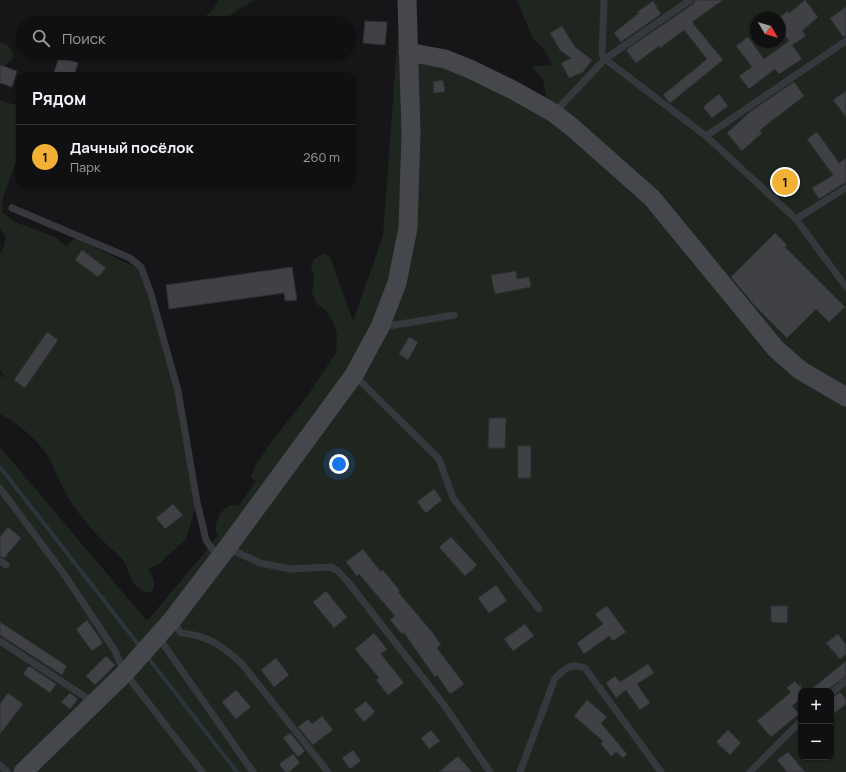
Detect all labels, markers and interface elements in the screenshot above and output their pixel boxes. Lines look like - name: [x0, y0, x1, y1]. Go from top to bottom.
- north arrow: [750, 12, 786, 48]
- search box: [16, 16, 356, 60]
- icon: search: [30, 27, 52, 49]
- text: Поиск: [62, 28, 106, 49]
- text: Рядом: [32, 87, 86, 110]
- text: Дачный посёлок: [70, 137, 194, 158]
- text: 1: [42, 148, 48, 166]
- text: 260 m: [303, 148, 340, 166]
- text: Парк: [70, 158, 100, 176]
- pin: 1: [772, 167, 798, 197]
- your location: [329, 454, 349, 474]
- map controls: [798, 688, 834, 760]
- button: +: [798, 688, 834, 724]
- button: −: [798, 724, 834, 760]

